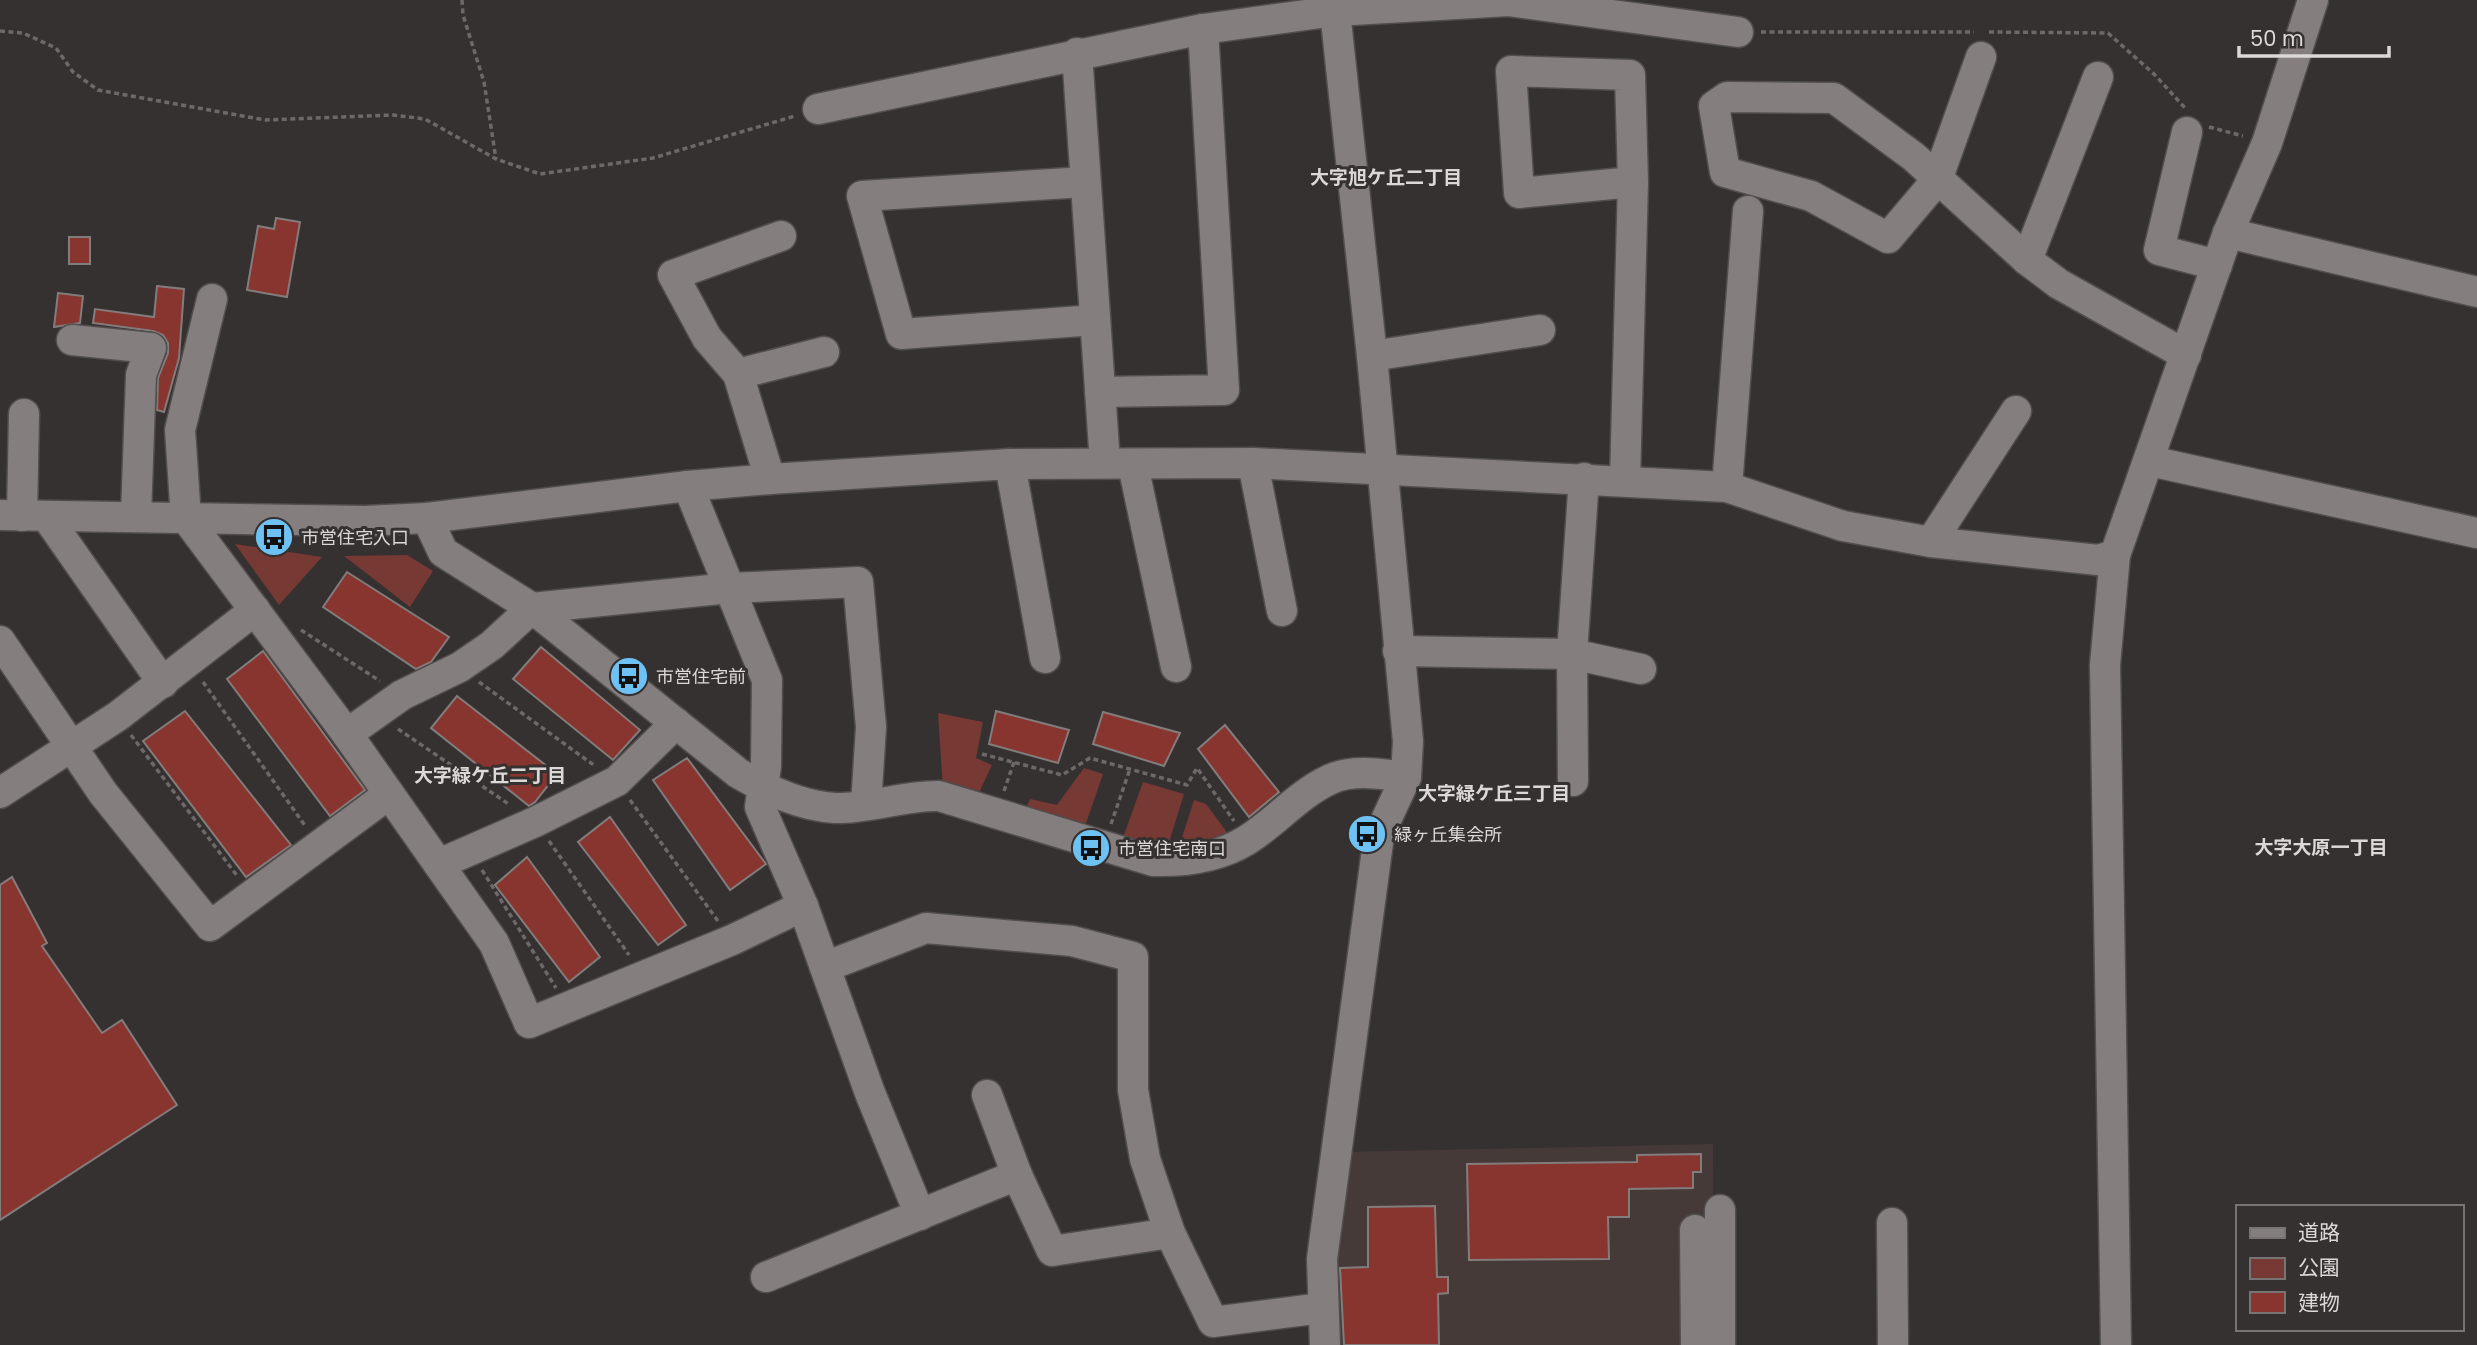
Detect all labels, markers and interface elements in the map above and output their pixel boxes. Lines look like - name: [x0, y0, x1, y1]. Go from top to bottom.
- scale bar: [2239, 14, 2390, 58]
- text: 50 m: [2250, 24, 2304, 53]
- district label: 大字旭ケ丘二丁目: [1310, 164, 1462, 191]
- bus stop icon: 市営住宅入口: [253, 516, 295, 558]
- place label: 市営住宅入口: [301, 525, 409, 550]
- bus stop icon: 市営住宅前: [608, 655, 650, 697]
- place label: 市営住宅前: [656, 664, 746, 689]
- district label: 大字緑ケ丘二丁目: [414, 762, 566, 789]
- district label: 大字緑ケ丘三丁目: [1418, 780, 1570, 807]
- bus stop icon: 緑ヶ丘集会所: [1346, 813, 1388, 855]
- place label: 緑ヶ丘集会所: [1394, 822, 1502, 847]
- bus stop icon: 市営住宅南口: [1070, 827, 1112, 869]
- district label: 大字大原一丁目: [2254, 834, 2388, 861]
- place label: 市営住宅南口: [1118, 836, 1226, 861]
- legend: [2236, 1205, 2463, 1331]
- text: 道路: [2298, 1218, 2340, 1247]
- text: 公園: [2298, 1253, 2340, 1282]
- text: 建物: [2298, 1288, 2340, 1317]

